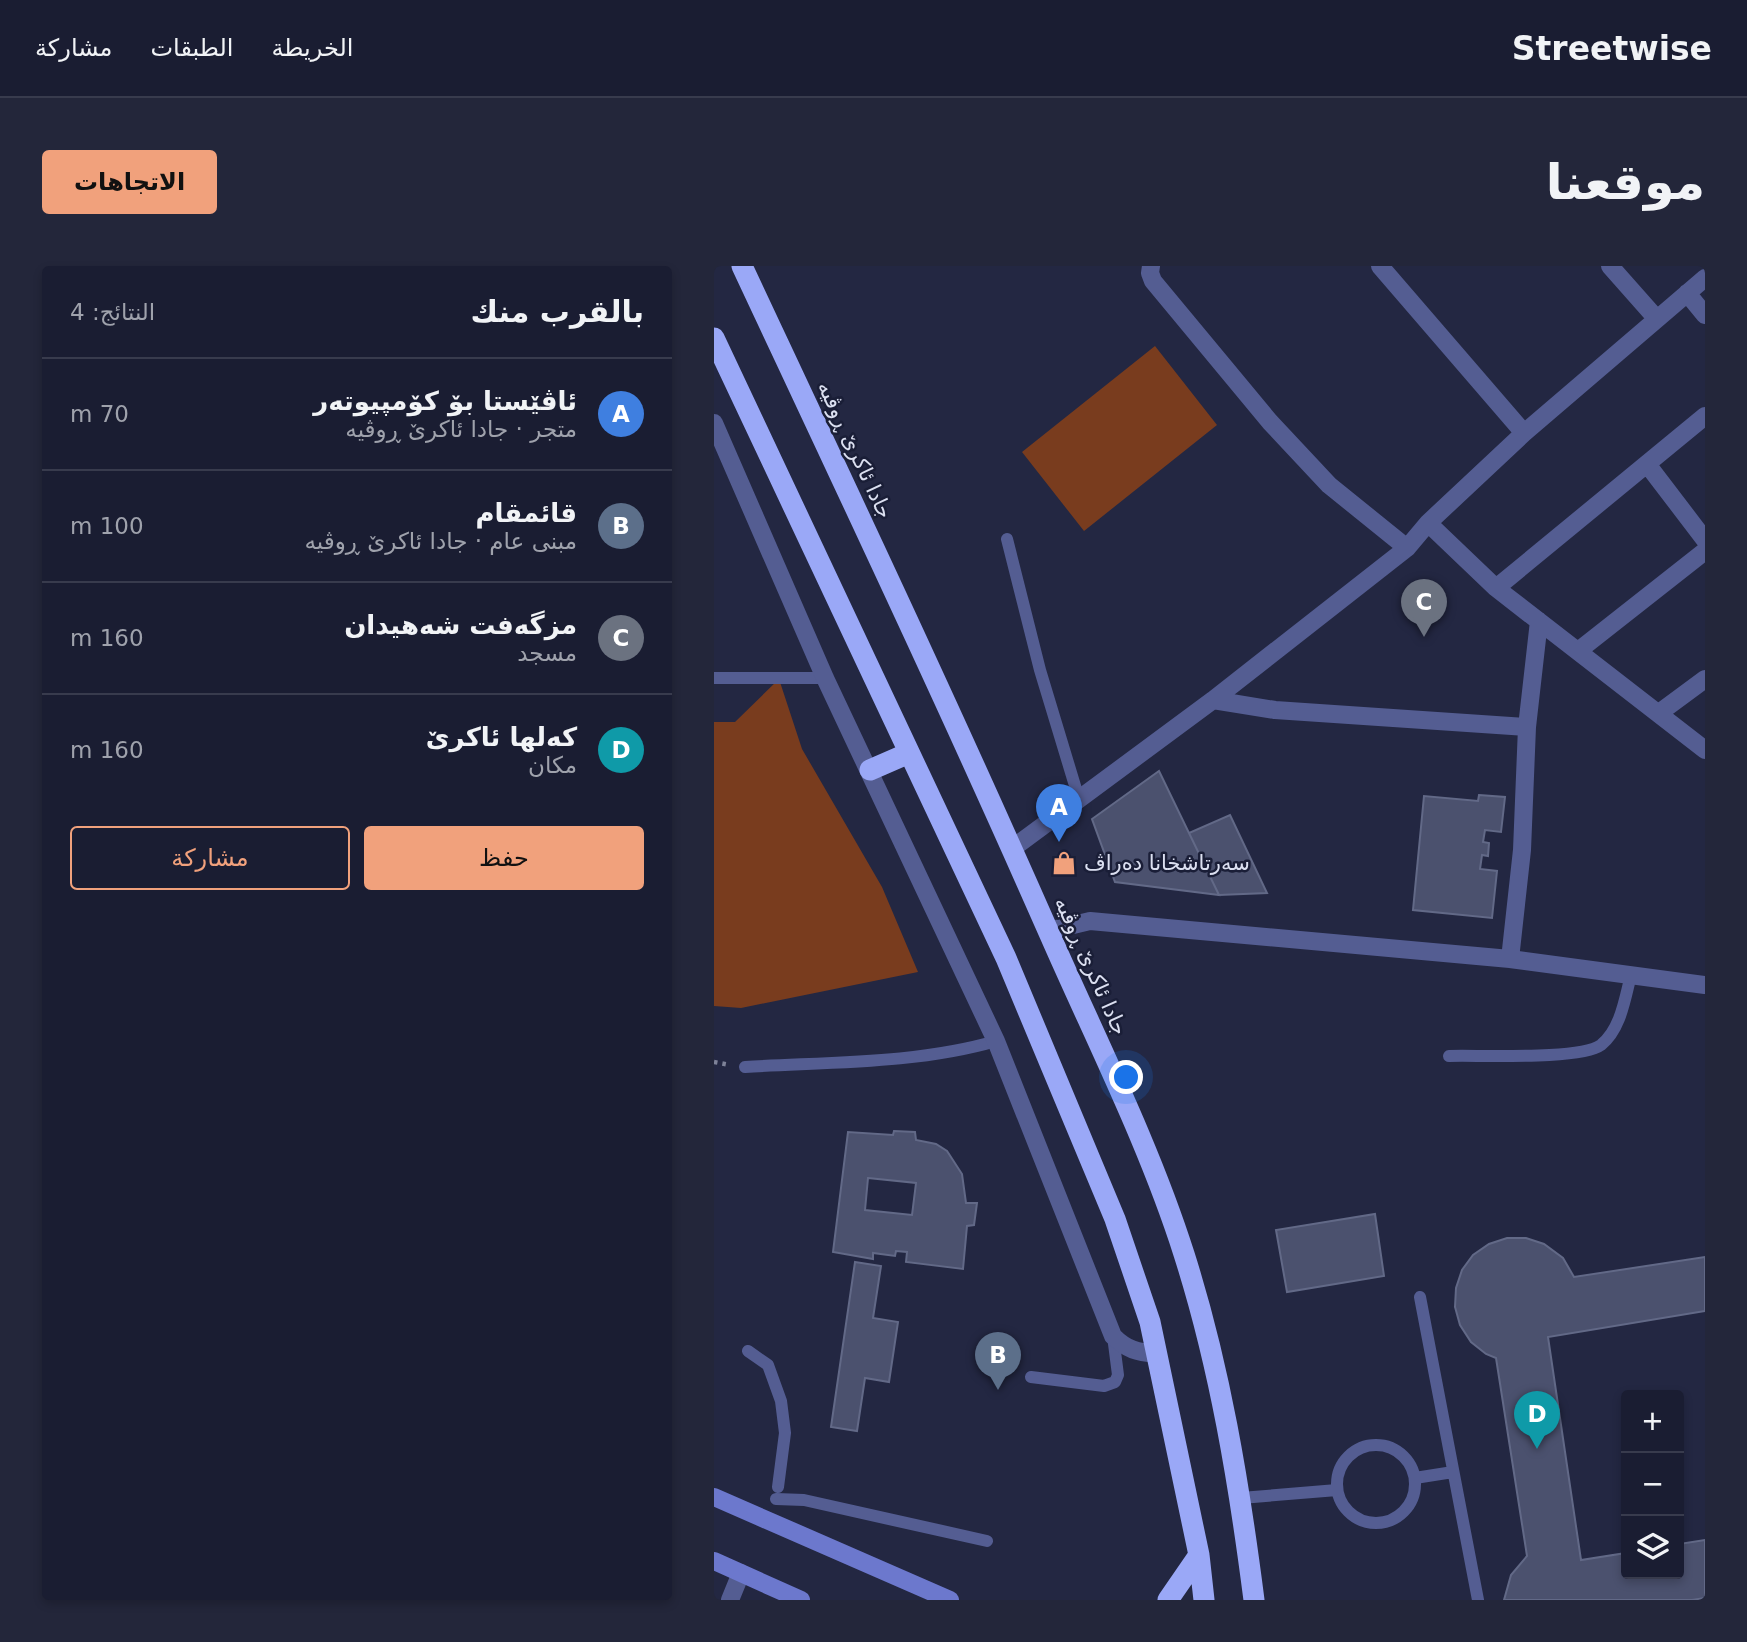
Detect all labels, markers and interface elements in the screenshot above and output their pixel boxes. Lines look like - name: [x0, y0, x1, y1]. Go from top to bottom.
- text: Streetwise: [1512, 29, 1712, 68]
- text: مشاركة: [35, 34, 112, 62]
- text: الطبقات: [150, 34, 233, 62]
- text: الخريطة: [271, 34, 353, 62]
- button: الاتجاهات: [42, 150, 217, 214]
- text: موقعنا: [1546, 154, 1705, 211]
- text: بالقرب منك: [471, 294, 644, 329]
- text: النتائج: 4: [70, 299, 155, 325]
- street label: جادا ئاکرێ ڕوڤیە: [813, 378, 897, 522]
- text: ئاڤێستا بۆ کۆمپیوتەر: [313, 386, 577, 416]
- text: 70 m: [70, 401, 129, 427]
- text: A: [612, 401, 630, 427]
- text: متجر · جادا ئاکرێ ڕوڤیە: [345, 416, 577, 442]
- text: قائمقام: [475, 498, 577, 528]
- text: 100 m: [70, 513, 144, 539]
- text: B: [612, 513, 630, 539]
- text: مبنى عام · جادا ئاکرێ ڕوڤیە: [304, 528, 577, 554]
- pin: C: [1401, 579, 1447, 637]
- text: مزگەفت شه‌هيدان: [344, 610, 577, 640]
- text: 160 m: [70, 625, 144, 651]
- text: C: [613, 625, 629, 651]
- text: مسجد: [517, 640, 577, 666]
- text: کەلها ئاکرێ: [426, 722, 577, 752]
- text: 160 m: [70, 737, 144, 763]
- text: D: [611, 737, 631, 763]
- text: مكان: [528, 752, 577, 778]
- pin: A: [1036, 784, 1082, 842]
- button: مشاركة: [70, 826, 350, 890]
- button: حفظ: [364, 826, 644, 890]
- shop icon: سەرتاشخانا دەراڤ: [1050, 849, 1078, 877]
- place label: سەرتاشخانا دەراڤ: [1084, 851, 1250, 875]
- street label: جادا ئاکرێ ڕوڤیە: [1050, 893, 1132, 1039]
- your location: [1109, 1060, 1143, 1094]
- pin: B: [975, 1332, 1021, 1390]
- map controls: [1621, 1390, 1684, 1579]
- button: +: [1621, 1390, 1684, 1453]
- pin: D: [1514, 1391, 1560, 1449]
- button: −: [1621, 1453, 1684, 1516]
- button: layers: [1621, 1516, 1684, 1579]

